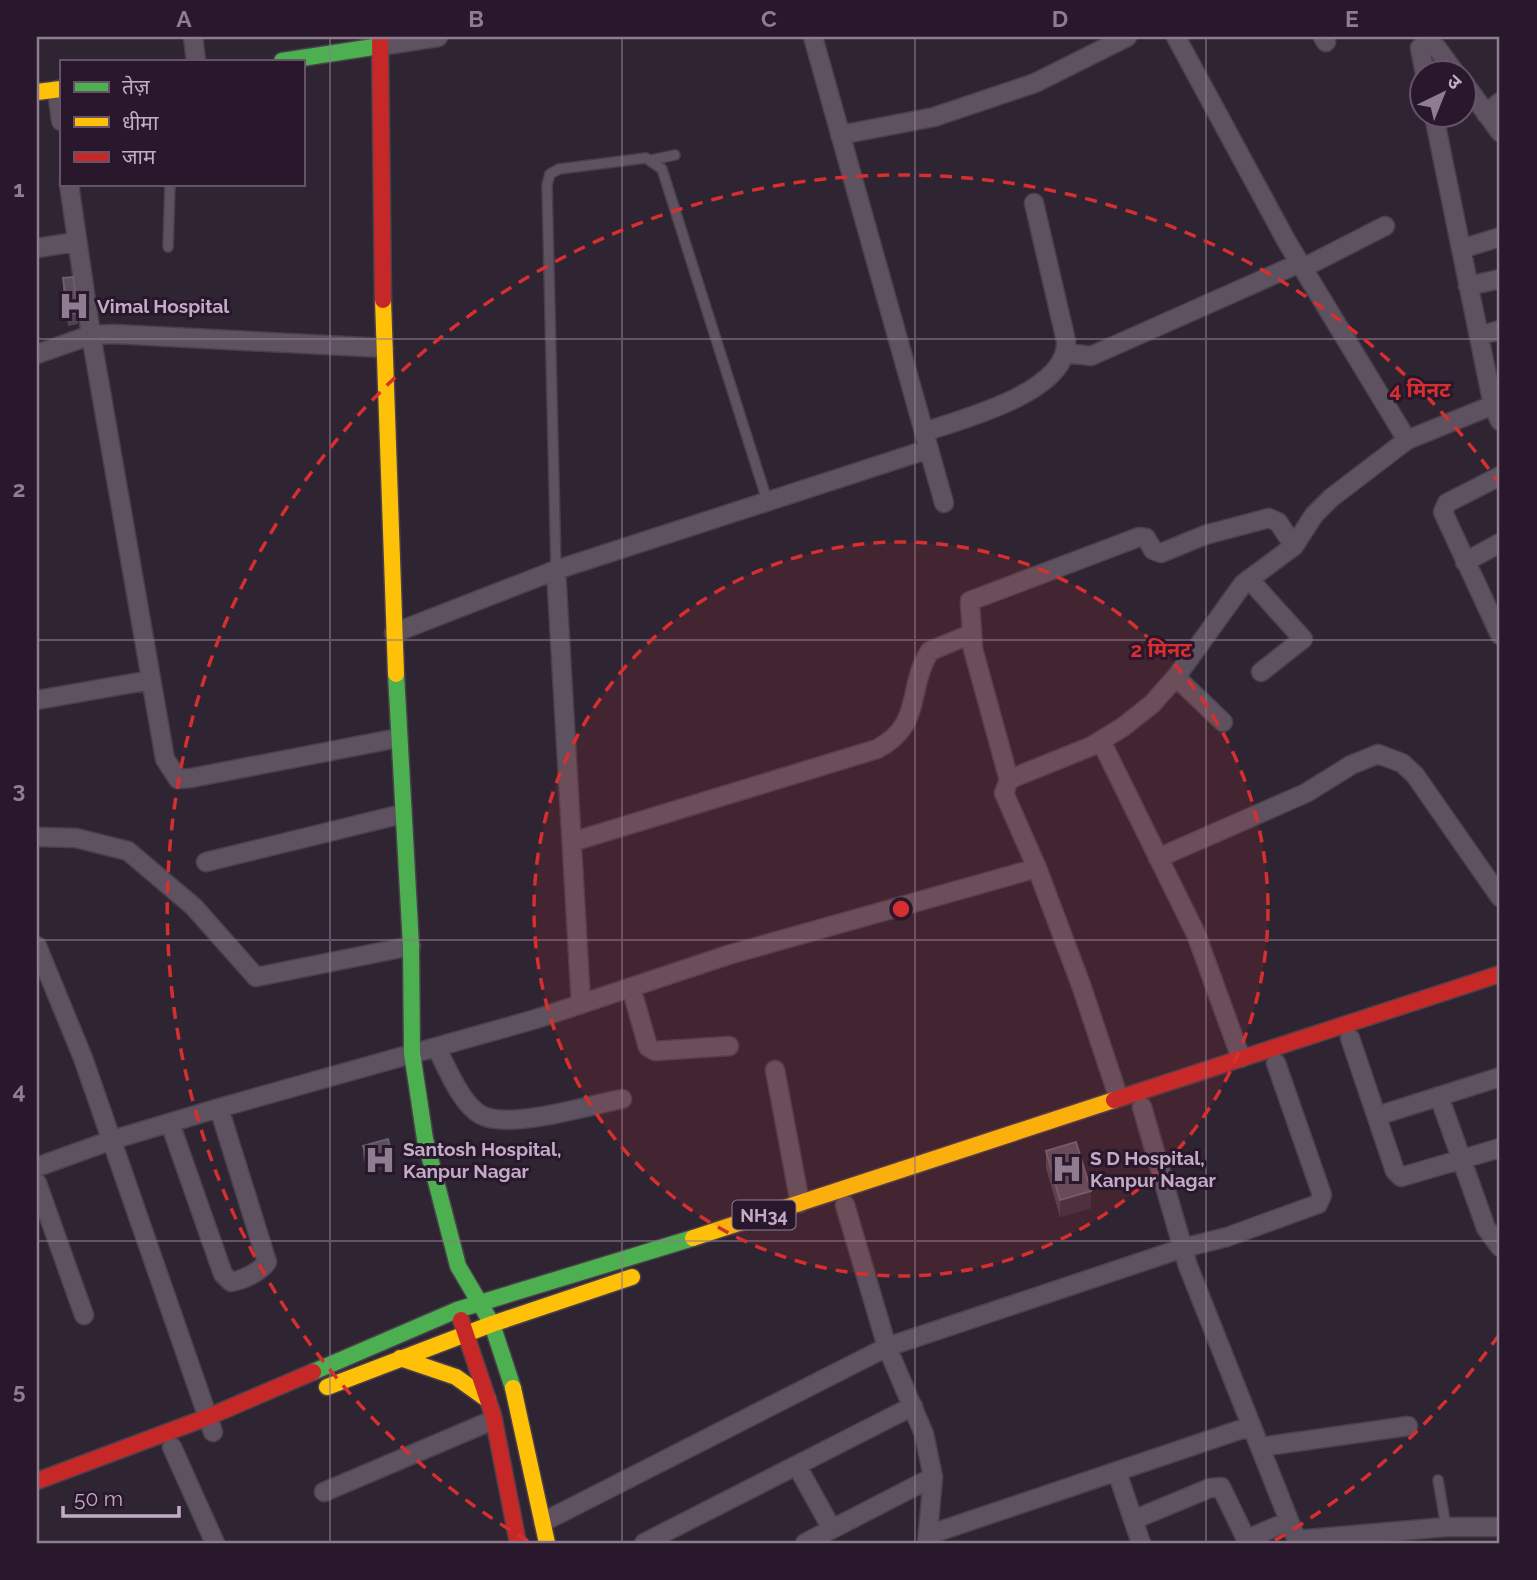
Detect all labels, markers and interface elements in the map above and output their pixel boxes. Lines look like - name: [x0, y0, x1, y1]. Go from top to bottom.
- text: A: [176, 5, 192, 32]
- text: B: [468, 5, 484, 32]
- text: C: [761, 5, 777, 32]
- text: D: [1052, 5, 1068, 32]
- text: E: [1345, 5, 1359, 32]
- legend: [60, 60, 304, 186]
- north arrow: [1408, 60, 1478, 130]
- text: उ: [1443, 70, 1467, 94]
- text: तेज़: [122, 74, 150, 99]
- text: धीमा: [122, 110, 159, 135]
- text: जाम: [122, 144, 156, 169]
- text: 1: [13, 175, 25, 202]
- hospital icon: Vimal Hospital: [57, 289, 91, 323]
- place label: Vimal Hospital: [97, 295, 230, 317]
- text: 4 मिनट: [1389, 377, 1451, 402]
- text: 2: [13, 475, 25, 502]
- text: 2 मिनट: [1131, 637, 1192, 662]
- text: 3: [13, 776, 25, 803]
- centre of rings: [889, 897, 913, 921]
- text: 4: [12, 1077, 26, 1104]
- place label: Santosh Hospital, Kanpur Nagar: [403, 1138, 561, 1182]
- hospital icon: Santosh Hospital, Kanpur Nagar: [363, 1143, 397, 1177]
- place label: S D Hospital, Kanpur Nagar: [1090, 1147, 1217, 1191]
- hospital icon: S D Hospital, Kanpur Nagar: [1050, 1152, 1084, 1186]
- road number: NH34: [732, 1200, 796, 1230]
- text: 5: [13, 1377, 26, 1404]
- scale bar: [63, 1475, 178, 1519]
- text: 50 m: [74, 1486, 123, 1511]

